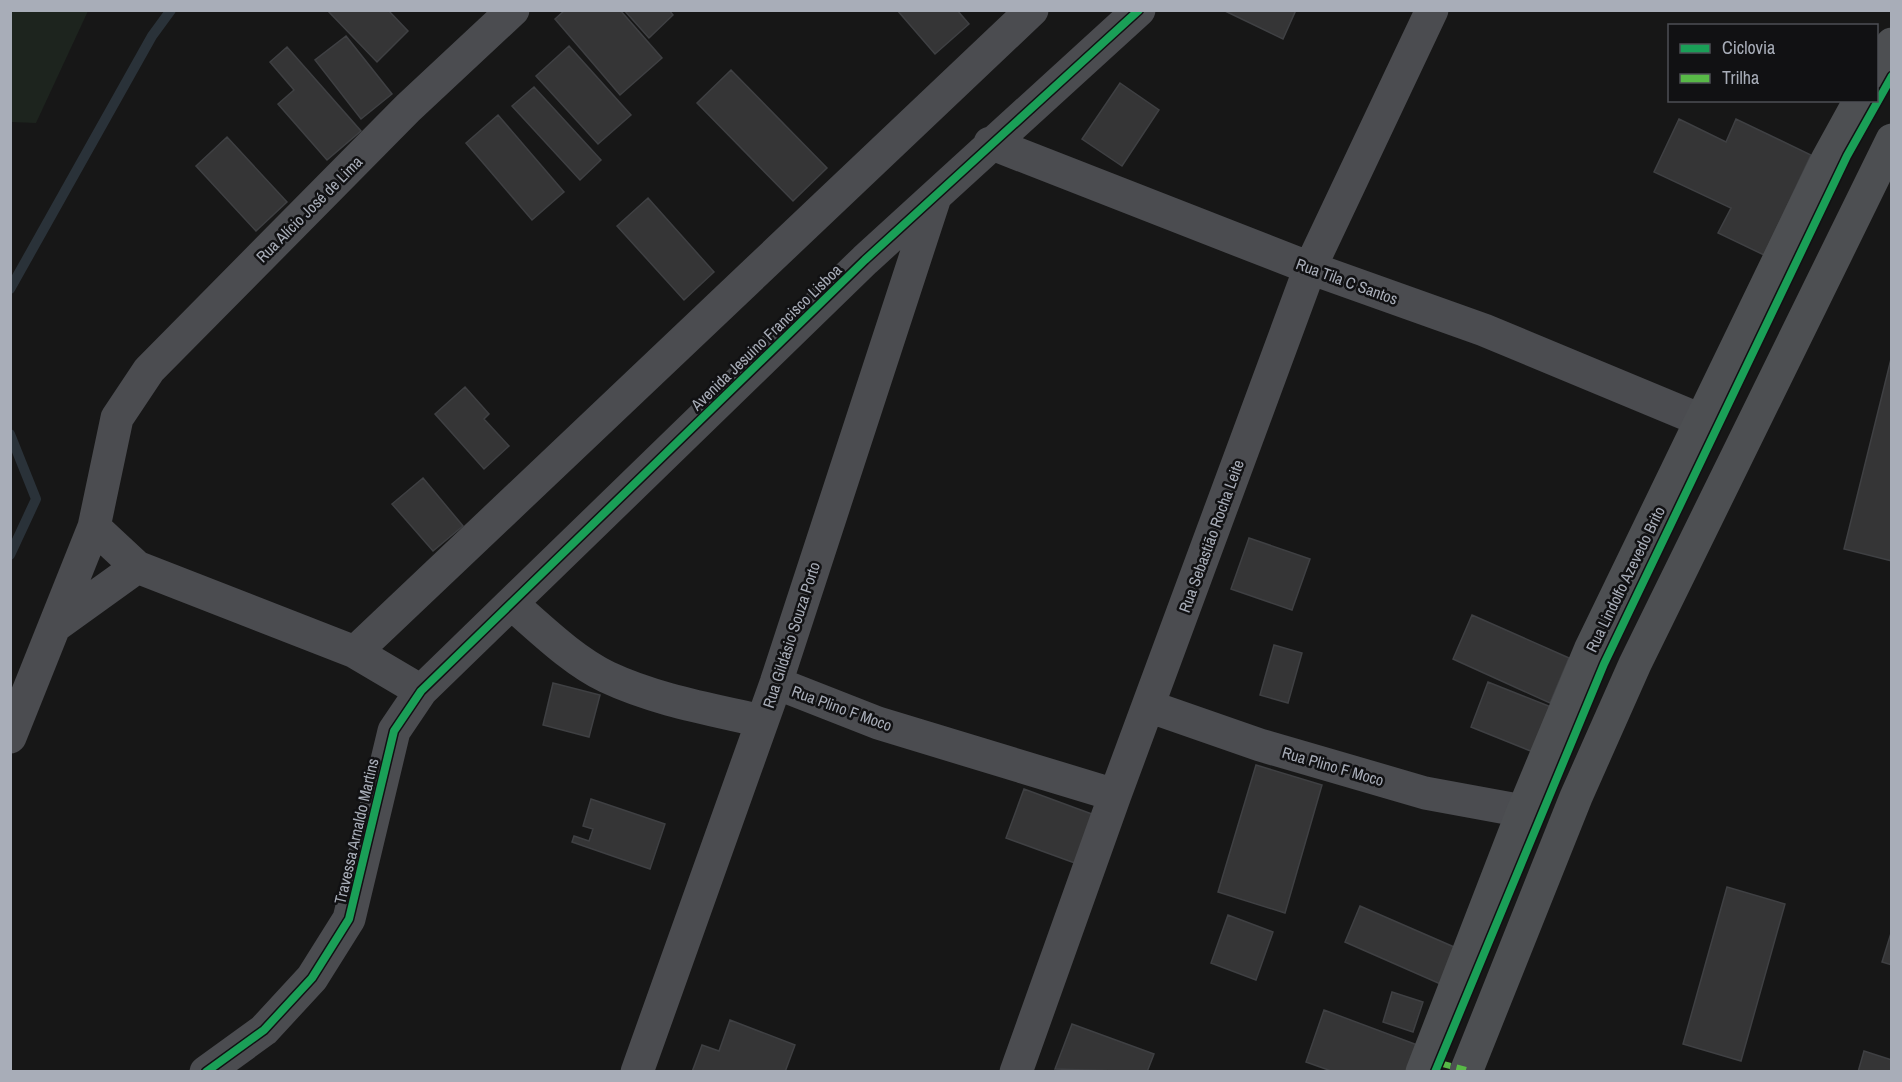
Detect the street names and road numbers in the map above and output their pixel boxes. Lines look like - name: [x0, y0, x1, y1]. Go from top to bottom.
- street label: Rua Alício José de Lima: [251, 150, 368, 267]
- street label: Rua Tila C Santos: [1293, 252, 1401, 310]
- street label: Avenida Jesuino Francisco Lisboa: [685, 259, 847, 416]
- street label: Rua Sebastião Rocha Leite: [1173, 456, 1249, 616]
- street label: Rua Lindolfo Azevedo Brito: [1580, 502, 1670, 656]
- street label: Rua Gildásio Souza Porto: [757, 559, 825, 711]
- street label: Rua Plino F Moco: [789, 680, 895, 736]
- street label: Rua Plino F Moco: [1279, 741, 1387, 791]
- street label: Travessa Arnaldo Martins: [329, 756, 383, 906]

